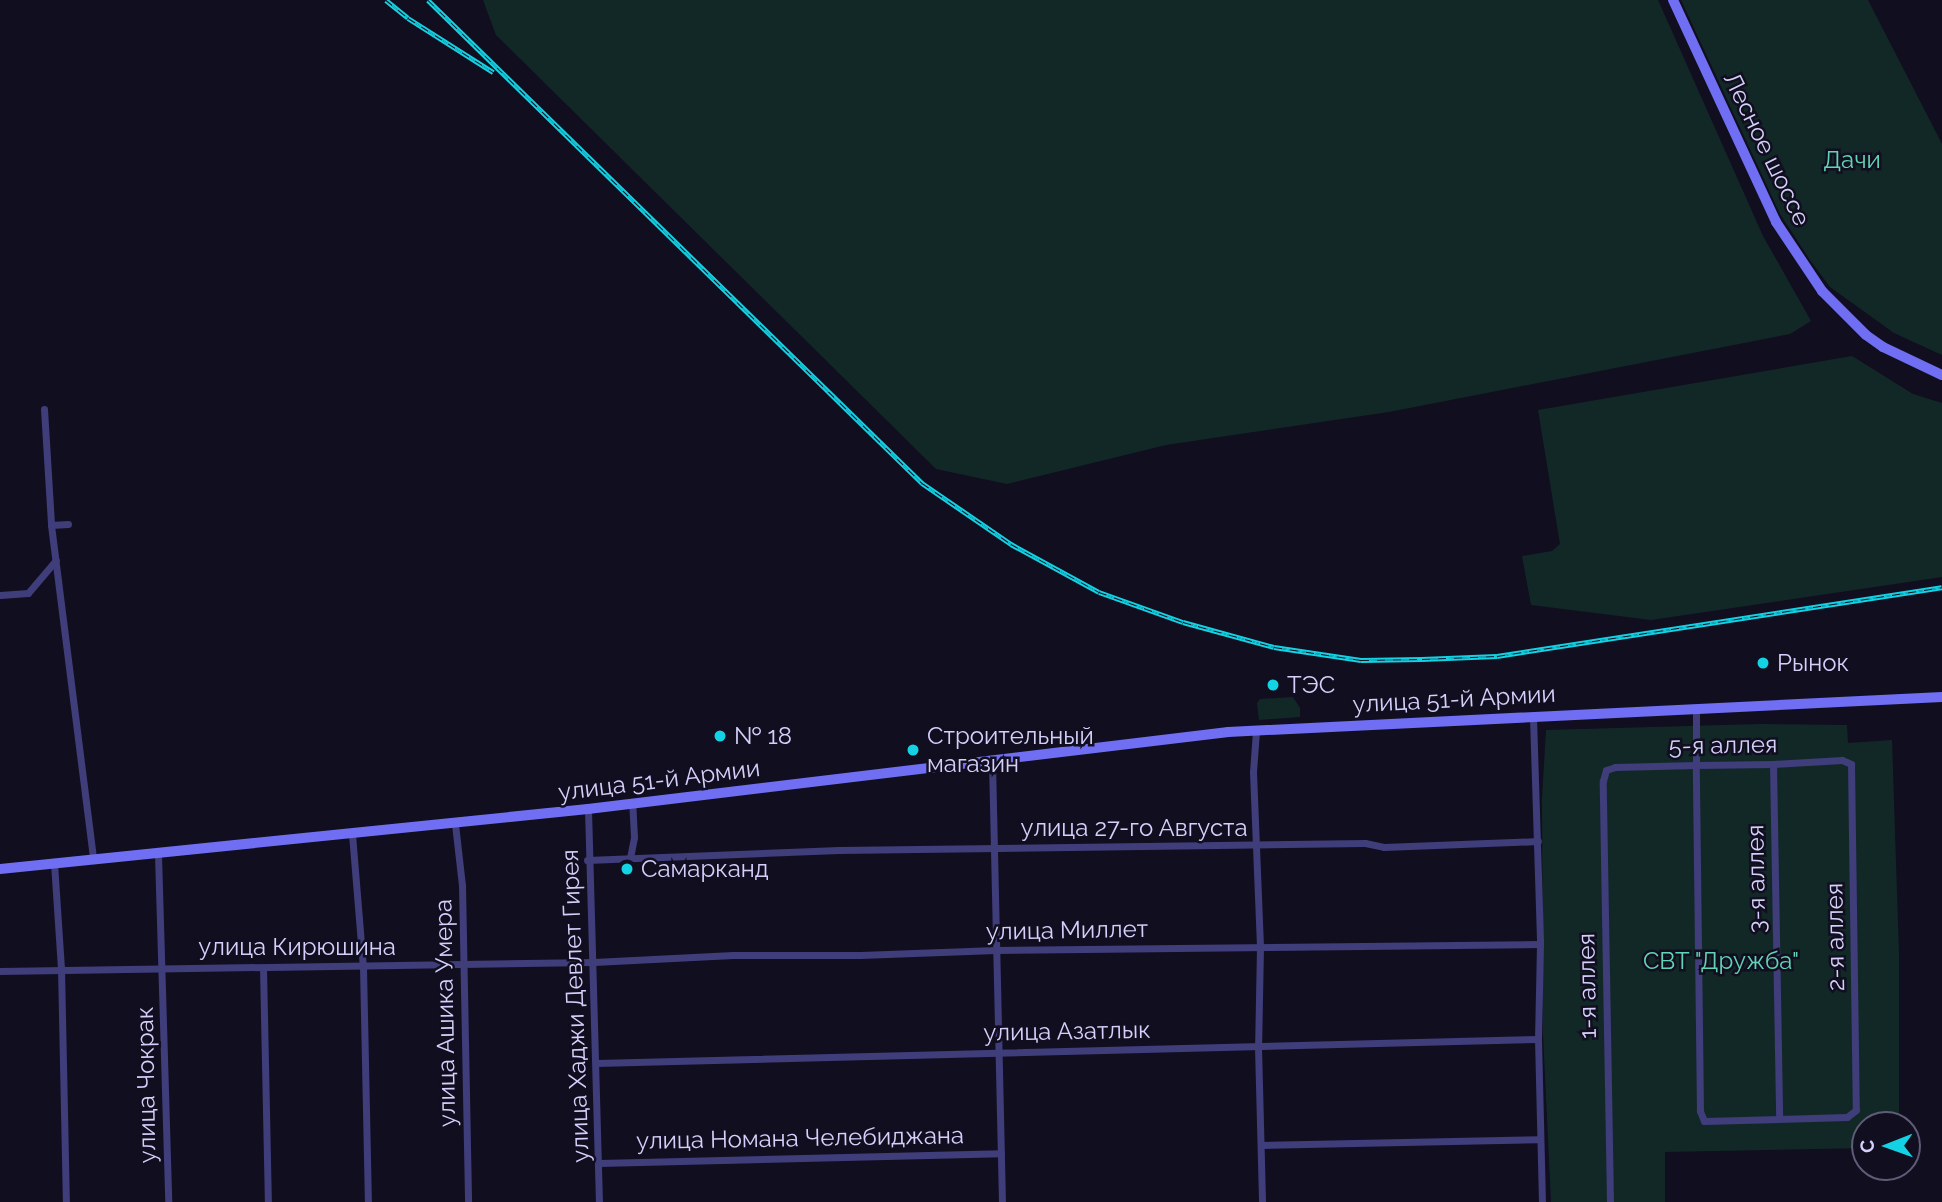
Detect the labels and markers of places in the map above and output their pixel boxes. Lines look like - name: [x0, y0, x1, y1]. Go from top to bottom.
- place label: Рынок: [1777, 649, 1849, 677]
- marker: Рынок: [1755, 655, 1771, 671]
- place label: ТЭС: [1287, 671, 1335, 699]
- marker: ТЭС: [1265, 677, 1281, 693]
- place label: № 18: [734, 722, 792, 750]
- place label: Строительный магазин: [927, 722, 1094, 778]
- marker: № 18: [712, 728, 728, 744]
- marker: Строительный магазин: [905, 742, 921, 758]
- place label: Самарканд: [641, 855, 769, 883]
- marker: Самарканд: [619, 861, 635, 877]

